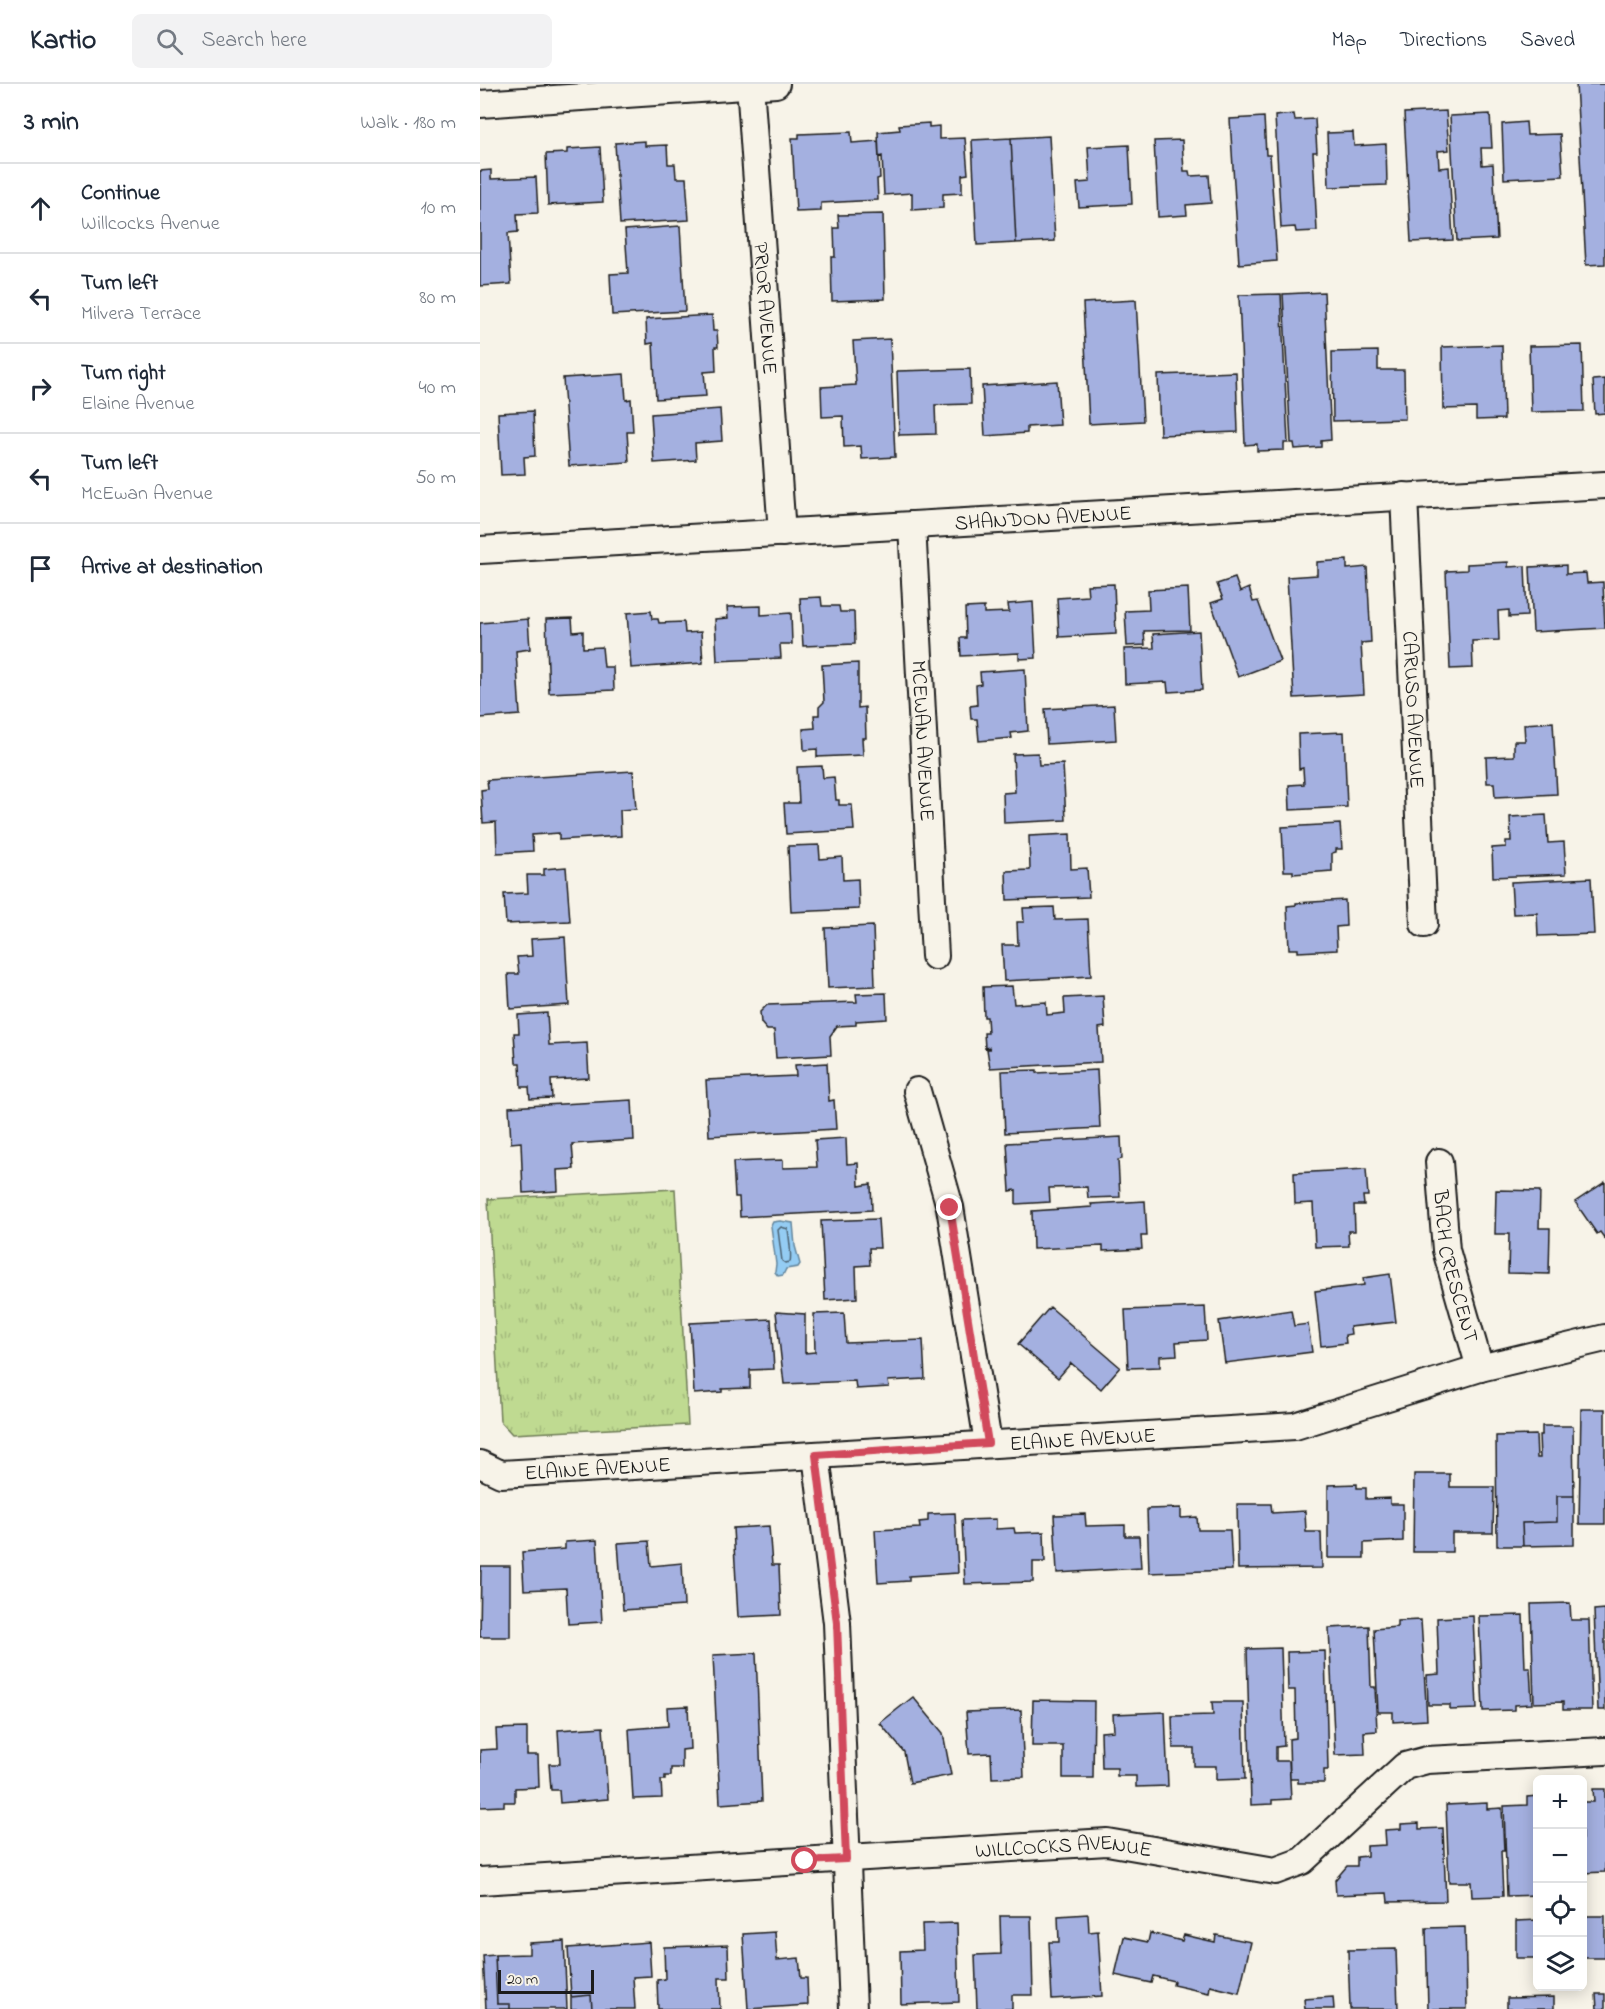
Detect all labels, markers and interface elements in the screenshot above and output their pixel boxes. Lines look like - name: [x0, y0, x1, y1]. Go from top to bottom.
- search box: [132, 14, 552, 68]
- text: Kartio: [30, 21, 96, 62]
- icon: search: [153, 25, 186, 58]
- text: Search here: [201, 25, 307, 57]
- text: Map: [1331, 26, 1367, 56]
- text: Directions: [1400, 26, 1487, 56]
- text: Saved: [1520, 26, 1575, 56]
- text: 3 min: [24, 104, 79, 142]
- text: Walk · 180 m: [360, 109, 456, 138]
- text: Continue: [81, 178, 160, 210]
- icon: ahead: [24, 192, 57, 225]
- text: 10 m: [420, 194, 456, 223]
- text: Willcocks Avenue: [81, 210, 220, 239]
- street label: PRIOR AVENUE: [744, 241, 784, 376]
- text: Turn left: [81, 268, 158, 300]
- icon: left: [24, 282, 57, 315]
- text: 80 m: [419, 284, 456, 313]
- text: Milvera Terrace: [81, 300, 201, 329]
- text: Turn right: [81, 358, 166, 390]
- icon: right: [24, 372, 57, 405]
- text: 40 m: [419, 374, 456, 403]
- text: Elaine Avenue: [81, 390, 195, 419]
- text: Turn left: [81, 448, 158, 480]
- icon: left: [24, 462, 57, 495]
- text: 50 m: [415, 464, 456, 493]
- text: McEwan Avenue: [81, 480, 213, 509]
- street label: SHANDON AVENUE: [954, 499, 1133, 540]
- icon: arrive: [24, 552, 57, 585]
- text: Arrive at destination: [81, 552, 263, 584]
- street label: CARUSO AVENUE: [1393, 630, 1431, 789]
- street label: MCEWAN AVENUE: [902, 659, 941, 822]
- street label: BACH CRESCENT: [1424, 1188, 1485, 1347]
- route end: [936, 1194, 962, 1220]
- street label: ELAINE AVENUE: [1009, 1421, 1157, 1460]
- street label: ELAINE AVENUE: [524, 1451, 672, 1490]
- map controls: [1533, 1775, 1587, 1991]
- button: +: [1533, 1775, 1587, 1829]
- street label: WILLCOCKS AVENUE: [974, 1829, 1154, 1867]
- button: −: [1533, 1829, 1587, 1883]
- route start: [791, 1847, 817, 1873]
- button: locate: [1533, 1883, 1587, 1937]
- button: layers: [1533, 1937, 1587, 1991]
- scale bar: [498, 1967, 594, 1994]
- text: 20 m: [507, 1968, 538, 1992]

